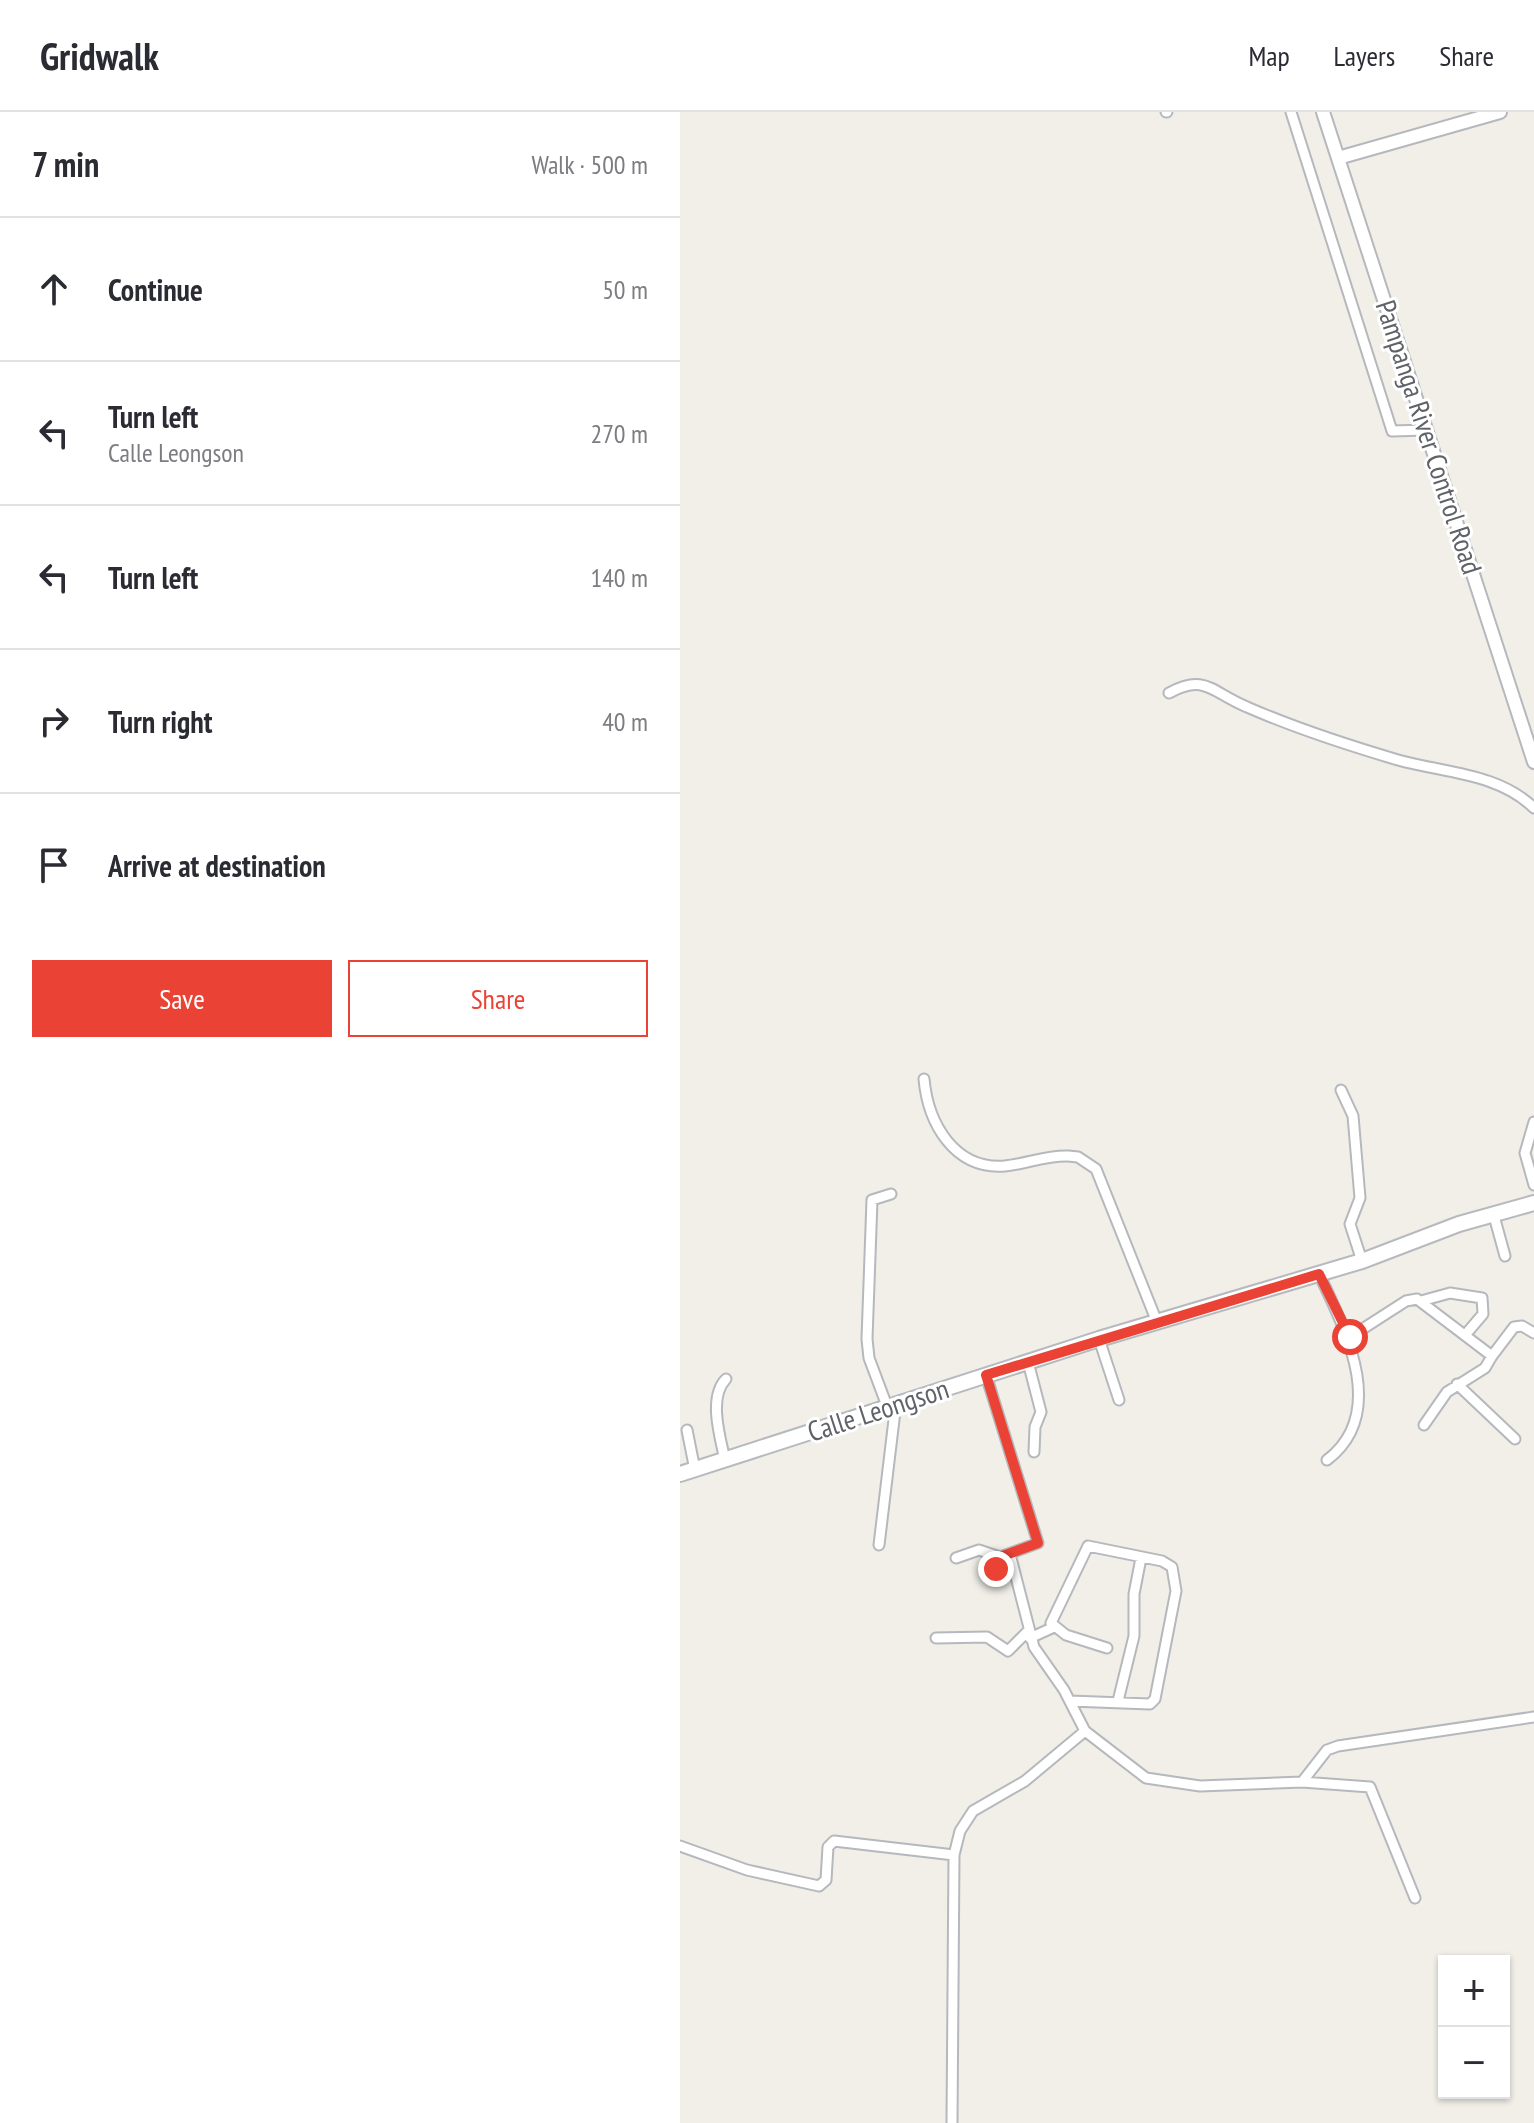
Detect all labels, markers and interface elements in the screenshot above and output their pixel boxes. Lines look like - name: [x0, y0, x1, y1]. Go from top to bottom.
- text: Gridwalk: [40, 31, 159, 80]
- text: Map: [1248, 37, 1290, 74]
- text: Layers: [1334, 37, 1395, 74]
- text: Share: [1439, 37, 1494, 74]
- text: 7 min: [32, 142, 99, 186]
- text: Walk · 500 m: [531, 148, 648, 181]
- icon: ahead: [32, 267, 76, 311]
- text: Continue: [108, 270, 203, 309]
- text: 50 m: [602, 273, 648, 306]
- street label: Pampanga River Control Road: [1368, 295, 1491, 579]
- text: Turn left: [108, 397, 198, 436]
- icon: left: [32, 411, 76, 455]
- text: 270 m: [590, 417, 648, 450]
- text: Calle Leongson: [108, 436, 244, 469]
- icon: left: [32, 555, 76, 599]
- text: Turn left: [108, 558, 198, 597]
- text: 140 m: [590, 561, 648, 594]
- icon: right: [32, 699, 76, 743]
- text: Turn right: [108, 702, 212, 741]
- text: 40 m: [602, 705, 648, 738]
- icon: arrive: [32, 843, 76, 887]
- text: Arrive at destination: [108, 846, 326, 885]
- button: Save: [32, 960, 332, 1037]
- button: Share: [348, 960, 648, 1037]
- route start: [1332, 1319, 1368, 1355]
- street label: Calle Leongson: [803, 1369, 953, 1450]
- route end: [978, 1551, 1014, 1587]
- map controls: [1438, 1955, 1510, 2099]
- button: +: [1438, 1955, 1510, 2027]
- button: −: [1438, 2027, 1510, 2099]

